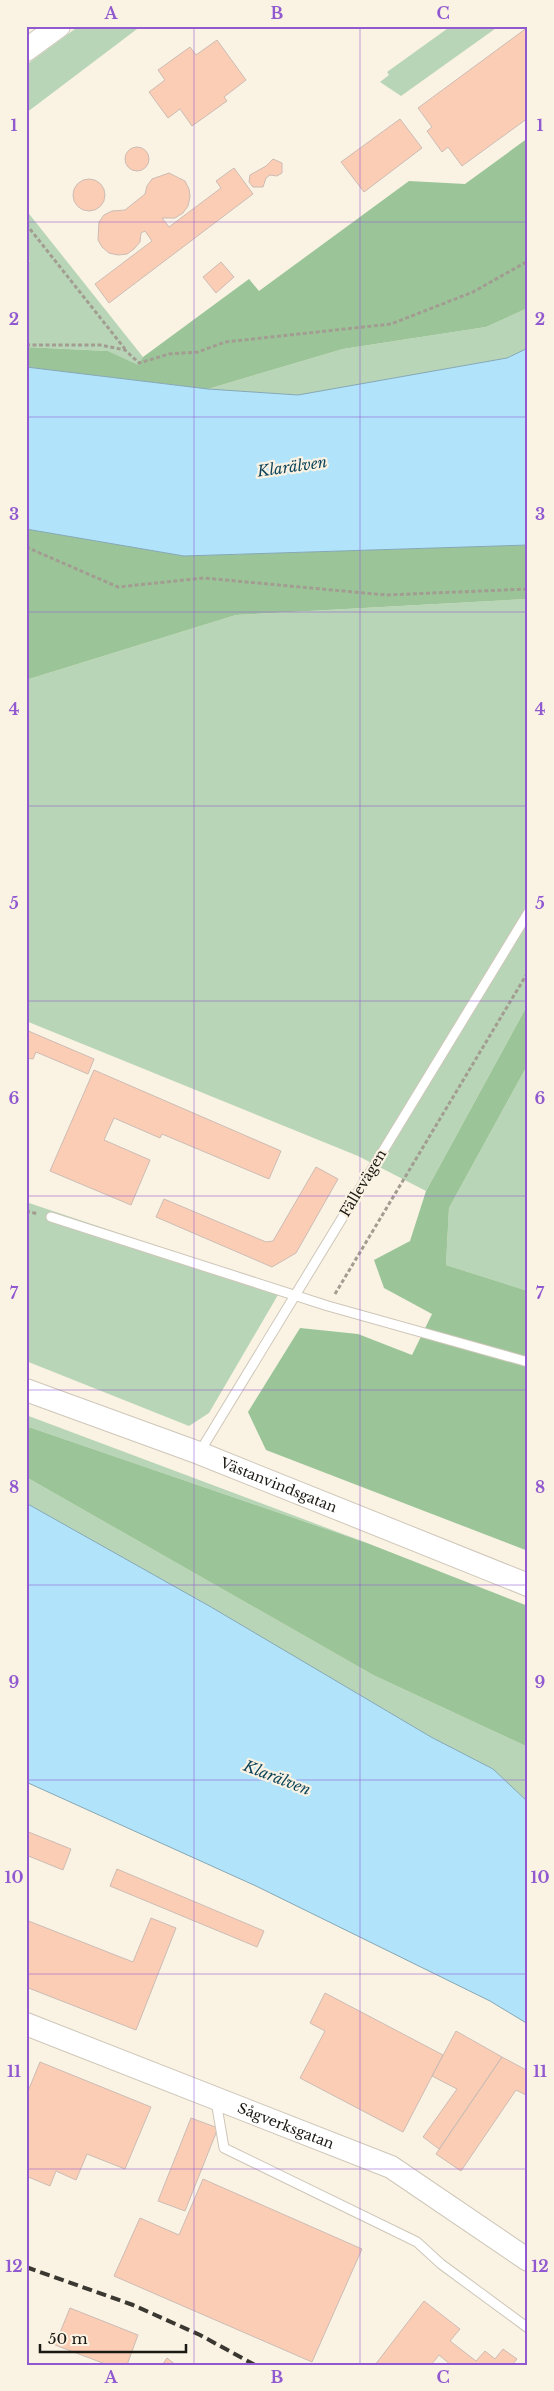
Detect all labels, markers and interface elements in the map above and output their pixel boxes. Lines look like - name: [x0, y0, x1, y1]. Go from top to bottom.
- text: A: [104, 3, 119, 23]
- text: B: [271, 3, 284, 23]
- text: C: [436, 3, 450, 23]
- text: 1: [11, 115, 18, 135]
- text: 1: [537, 115, 544, 135]
- text: 2: [9, 309, 19, 329]
- text: 2: [535, 309, 545, 329]
- water label: Klarälven: [255, 452, 328, 481]
- text: 3: [9, 504, 19, 524]
- text: 3: [535, 504, 545, 524]
- text: 4: [9, 699, 19, 719]
- text: 4: [535, 699, 545, 719]
- text: 5: [9, 893, 19, 913]
- text: 5: [535, 893, 545, 913]
- text: 6: [9, 1088, 20, 1108]
- text: 6: [535, 1088, 546, 1108]
- street label: Fällevägen: [336, 1146, 390, 1220]
- text: 7: [10, 1283, 19, 1303]
- text: 7: [536, 1283, 545, 1303]
- street label: Västanvindsgatan: [217, 1453, 340, 1517]
- text: 8: [9, 1477, 19, 1497]
- text: 8: [535, 1477, 545, 1497]
- text: 9: [9, 1672, 20, 1692]
- text: 9: [535, 1672, 546, 1692]
- water label: Klarälven: [240, 1756, 313, 1799]
- text: 10: [4, 1867, 24, 1887]
- text: 10: [530, 1867, 550, 1887]
- text: 11: [7, 2061, 21, 2081]
- text: 11: [533, 2061, 547, 2081]
- street label: Sågverksgatan: [235, 2099, 337, 2153]
- text: 12: [5, 2256, 23, 2276]
- text: 12: [531, 2256, 549, 2276]
- scale bar: [40, 2321, 186, 2353]
- text: 50 m: [48, 2329, 88, 2348]
- text: A: [104, 2367, 119, 2387]
- text: B: [271, 2367, 284, 2387]
- text: C: [436, 2367, 450, 2387]

